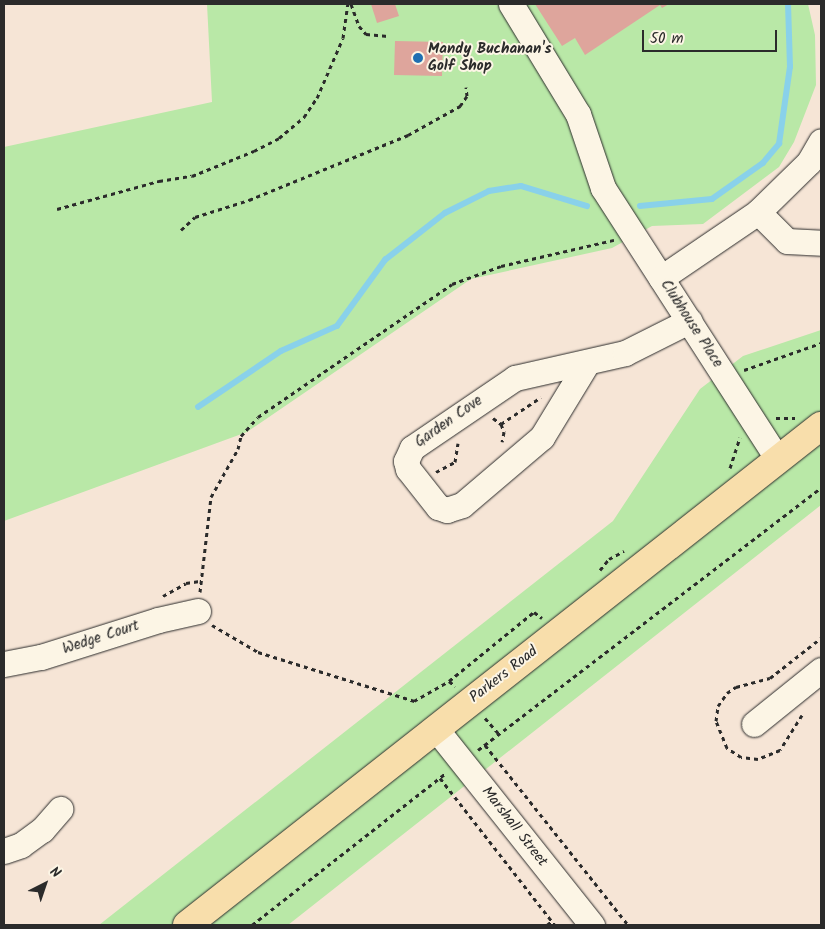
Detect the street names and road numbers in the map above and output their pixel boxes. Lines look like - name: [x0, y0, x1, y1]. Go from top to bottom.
- street label: Clubhouse Place: [656, 277, 726, 371]
- street label: Garden Cove: [412, 392, 486, 452]
- street label: Wedge Court: [60, 617, 142, 659]
- street label: Parkers Road: [466, 643, 542, 707]
- street label: Marshall Street: [477, 783, 551, 871]

